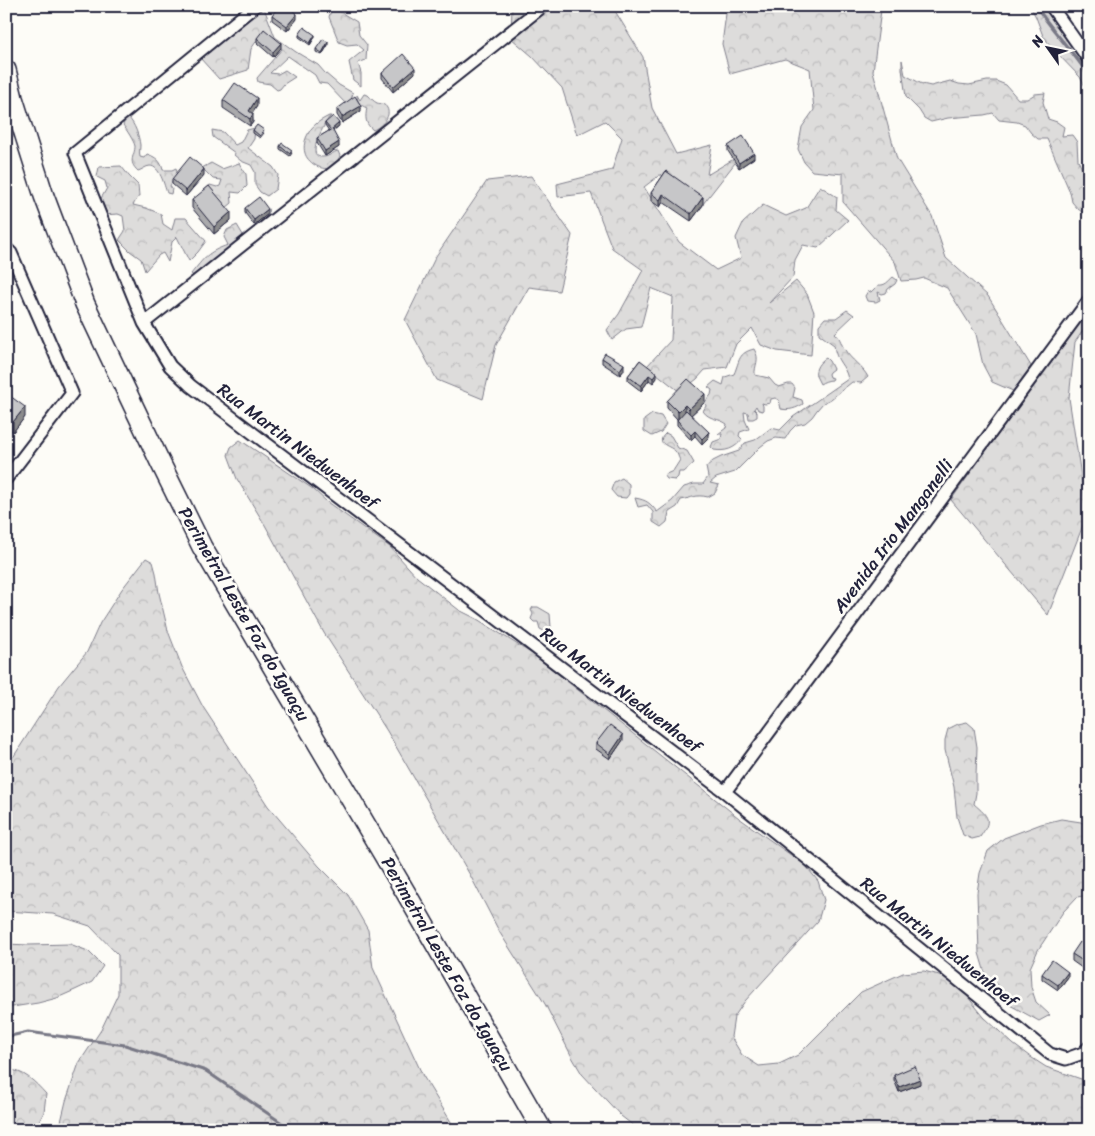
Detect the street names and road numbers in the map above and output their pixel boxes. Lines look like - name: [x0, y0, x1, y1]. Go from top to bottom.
- street label: Rua Martin Niedwenhoef: [210, 374, 387, 519]
- street label: Avenida Irio Manganelli: [824, 451, 962, 621]
- street label: Perimetral Leste Foz do Iguaçu: [169, 500, 319, 728]
- street label: Rua Martin Niedwenhoef: [533, 618, 710, 763]
- street label: Perimetral Leste Foz do Iguaçu: [372, 850, 522, 1078]
- street label: Rua Martin Niedwenhoef: [853, 868, 1027, 1017]

